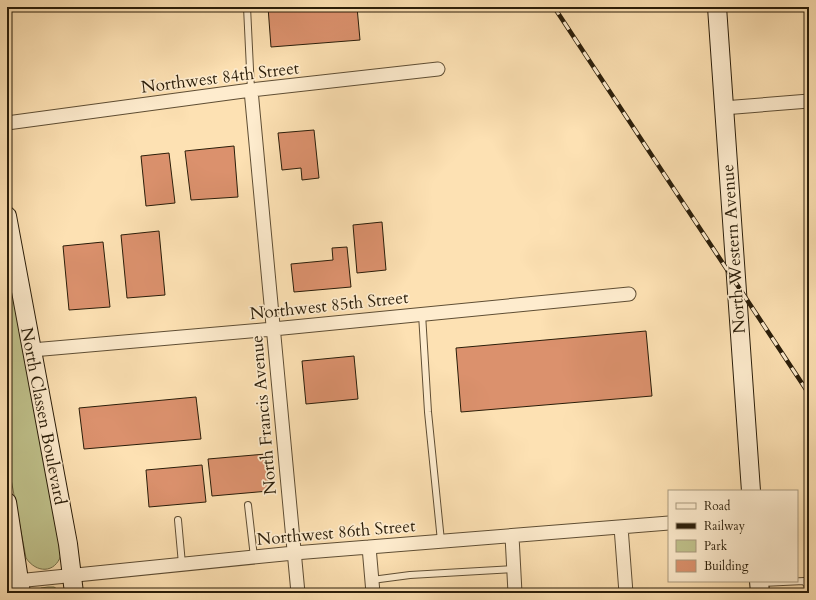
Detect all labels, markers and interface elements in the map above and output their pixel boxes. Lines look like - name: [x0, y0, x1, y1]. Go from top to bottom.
- street label: Northwest 84th Street: [140, 56, 301, 99]
- street label: North Western Avenue: [716, 163, 751, 335]
- street label: Northwest 85th Street: [249, 286, 410, 325]
- street label: North Classen Boulevard: [15, 325, 72, 507]
- street label: North Francis Avenue: [245, 334, 282, 496]
- legend: [668, 490, 798, 582]
- text: Road: [704, 498, 731, 514]
- street label: Northwest 86th Street: [256, 514, 417, 551]
- text: Railway: [704, 518, 746, 534]
- text: Park: [704, 538, 728, 554]
- text: Building: [704, 558, 749, 574]

